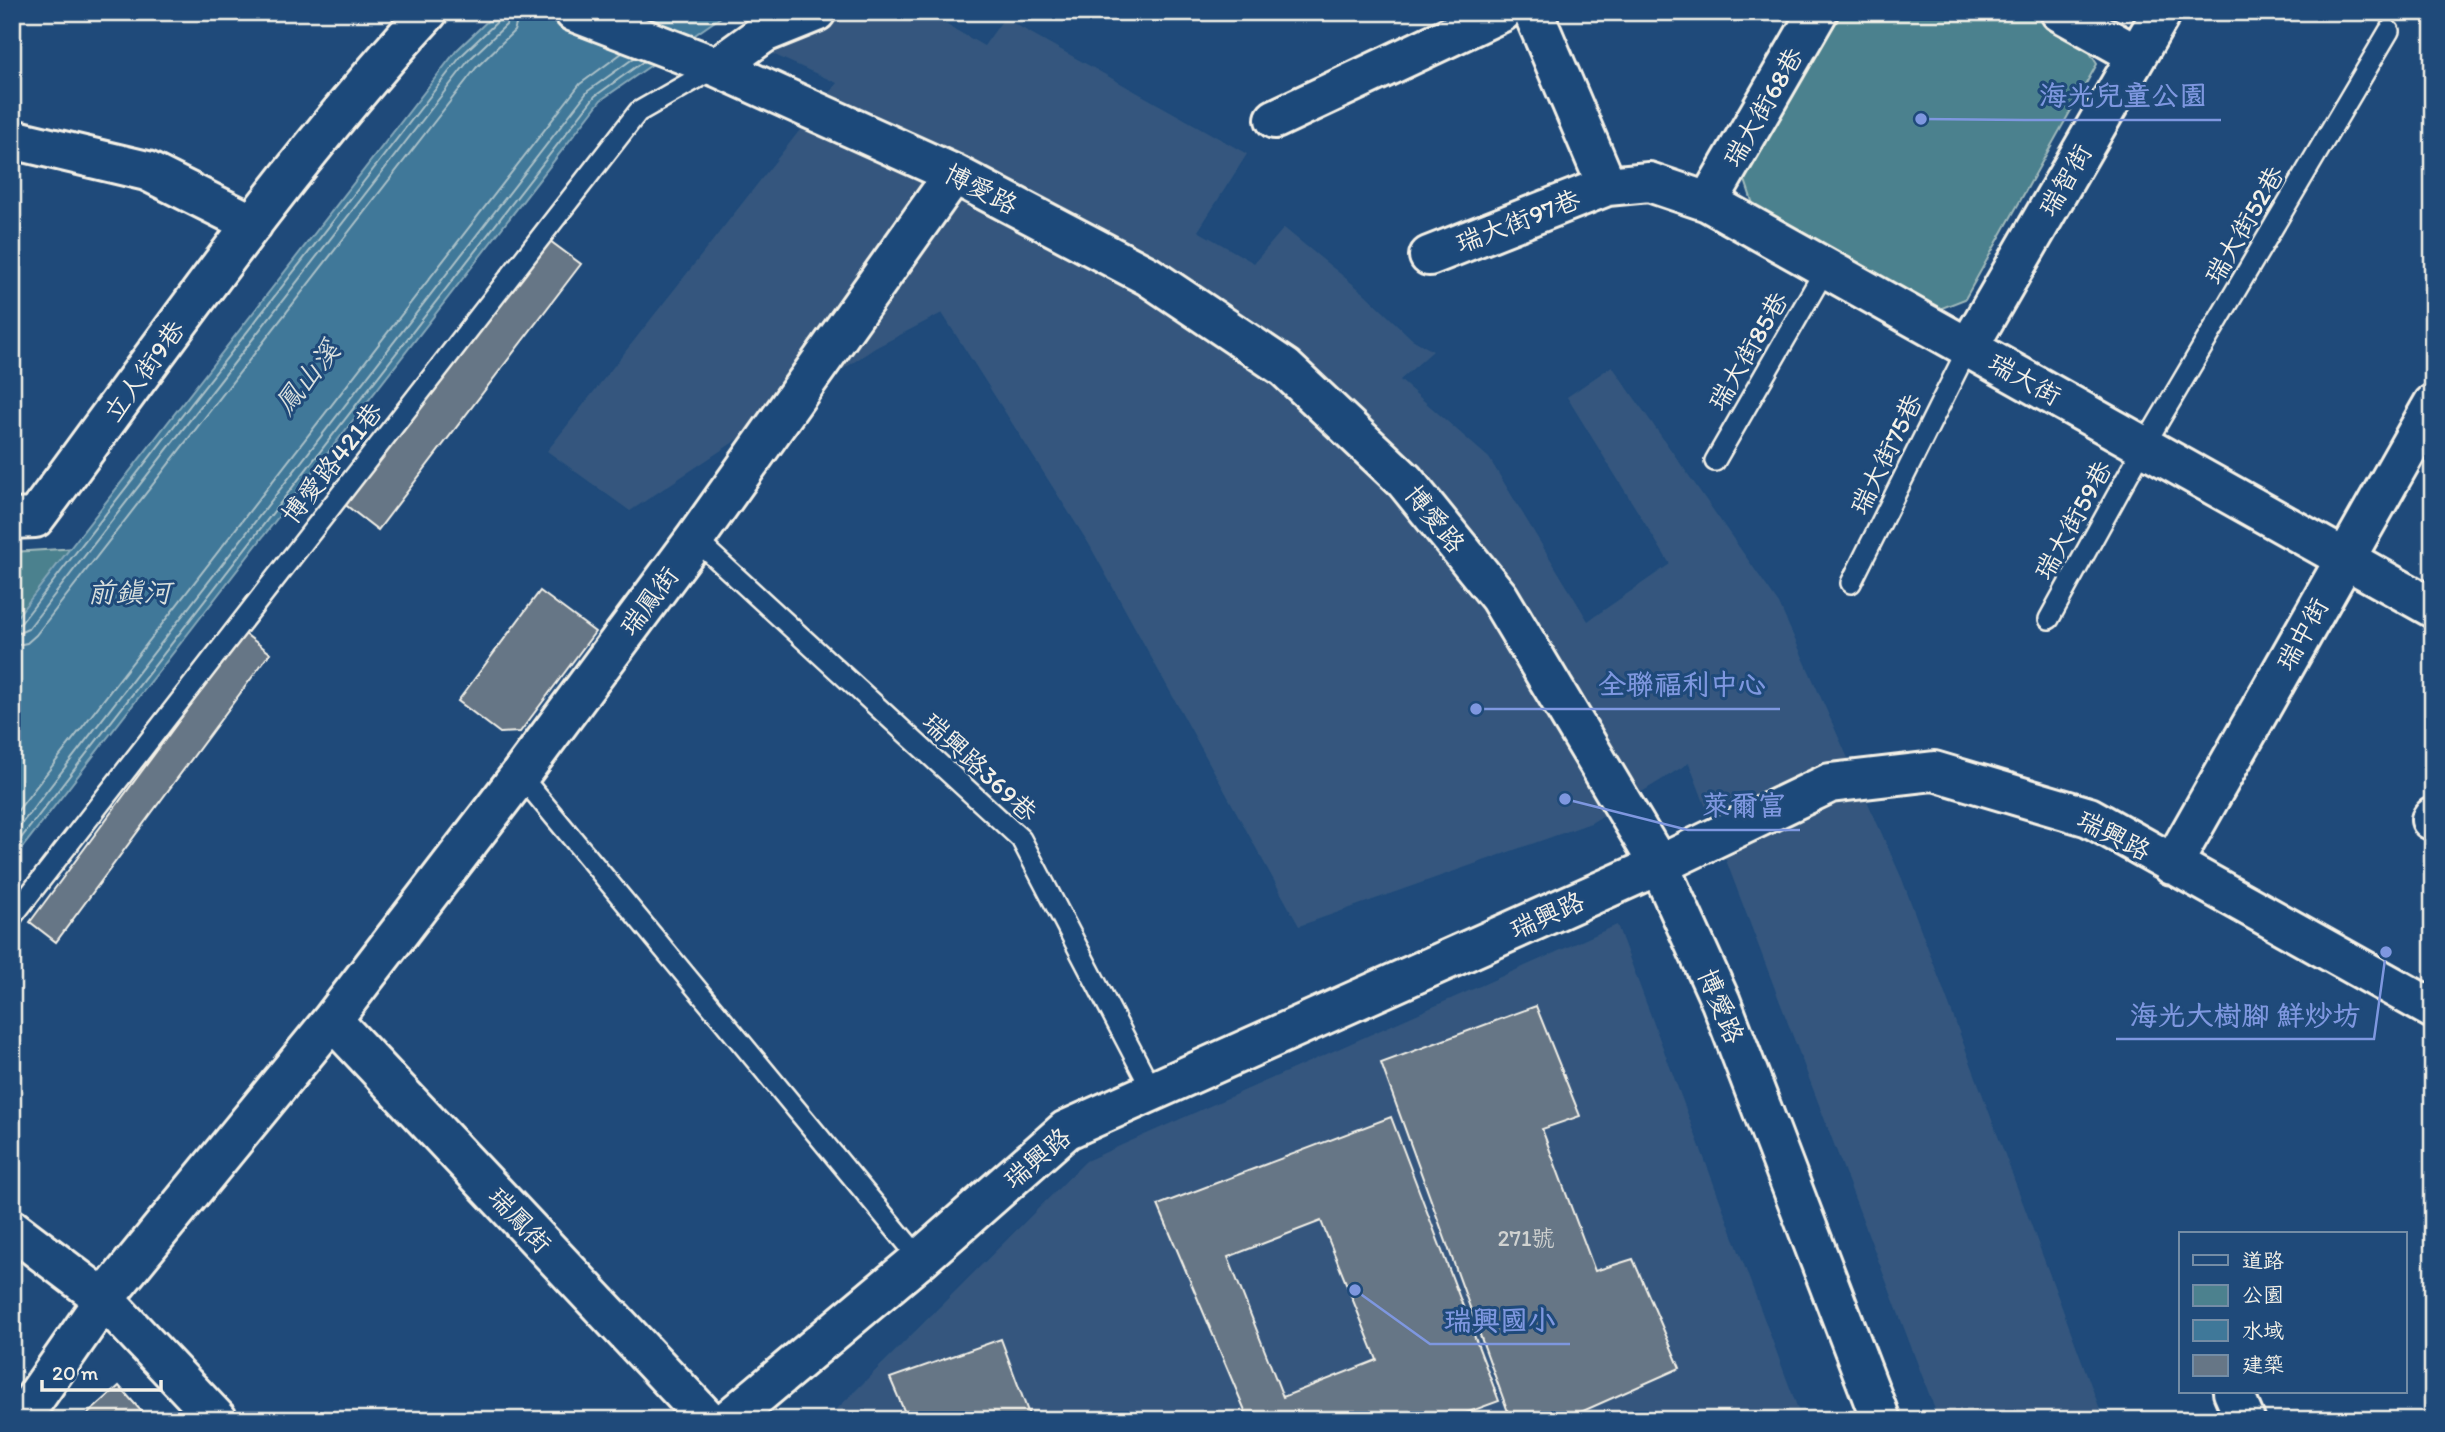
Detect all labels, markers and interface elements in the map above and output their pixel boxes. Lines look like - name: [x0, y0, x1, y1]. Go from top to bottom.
- street label: 瑞大街68巷: [1716, 42, 1810, 172]
- callout: 海光兒童公園: [2025, 71, 2221, 120]
- text: 海光兒童公園: [2039, 78, 2207, 112]
- street label: 瑞智街: [2032, 138, 2098, 222]
- street label: 博愛路: [939, 157, 1023, 221]
- street label: 瑞大街52巷: [2197, 160, 2291, 290]
- street label: 瑞大街97巷: [1451, 183, 1585, 259]
- street label: 瑞大街85巷: [1701, 286, 1795, 416]
- street label: 立人街9巷: [96, 314, 192, 428]
- water label: 鳳山溪: [267, 332, 348, 421]
- street label: 瑞大街: [1983, 346, 2067, 412]
- street label: 瑞大街75巷: [1843, 388, 1929, 520]
- street label: 博愛路421巷: [275, 396, 389, 530]
- street label: 瑞大街59巷: [2027, 455, 2119, 585]
- street label: 博愛路: [1398, 479, 1472, 559]
- street label: 瑞鳳街: [613, 560, 685, 642]
- water label: 前鎮河: [87, 575, 175, 609]
- street label: 瑞中街: [2269, 592, 2335, 676]
- callout: 全聯福利中心: [1584, 660, 1780, 709]
- text: 全聯福利中心: [1598, 667, 1766, 701]
- street label: 瑞興路369巷: [916, 706, 1044, 828]
- callout: 萊爾富: [1688, 781, 1800, 830]
- text: 萊爾富: [1702, 788, 1786, 822]
- street label: 瑞興路: [2072, 803, 2156, 867]
- street label: 瑞興路: [1505, 885, 1589, 945]
- street label: 博愛路: [1691, 964, 1751, 1048]
- callout: 海光大樹腳 鮮炒坊: [2116, 990, 2374, 1039]
- text: 海光大樹腳 鮮炒坊: [2130, 998, 2360, 1032]
- street label: 瑞興路: [997, 1121, 1077, 1195]
- street label: 瑞鳳街: [482, 1181, 558, 1259]
- house number: 271號: [1497, 1224, 1555, 1252]
- legend: [2179, 1232, 2406, 1394]
- text: 道路: [2242, 1248, 2284, 1273]
- text: 公園: [2242, 1282, 2284, 1307]
- callout: 瑞興國小: [1430, 1295, 1570, 1344]
- text: 瑞興國小: [1444, 1303, 1556, 1337]
- text: 水域: [2242, 1318, 2284, 1343]
- scale bar: [42, 1348, 161, 1392]
- text: 建築: [2242, 1352, 2284, 1377]
- text: 20 m: [52, 1360, 99, 1385]

